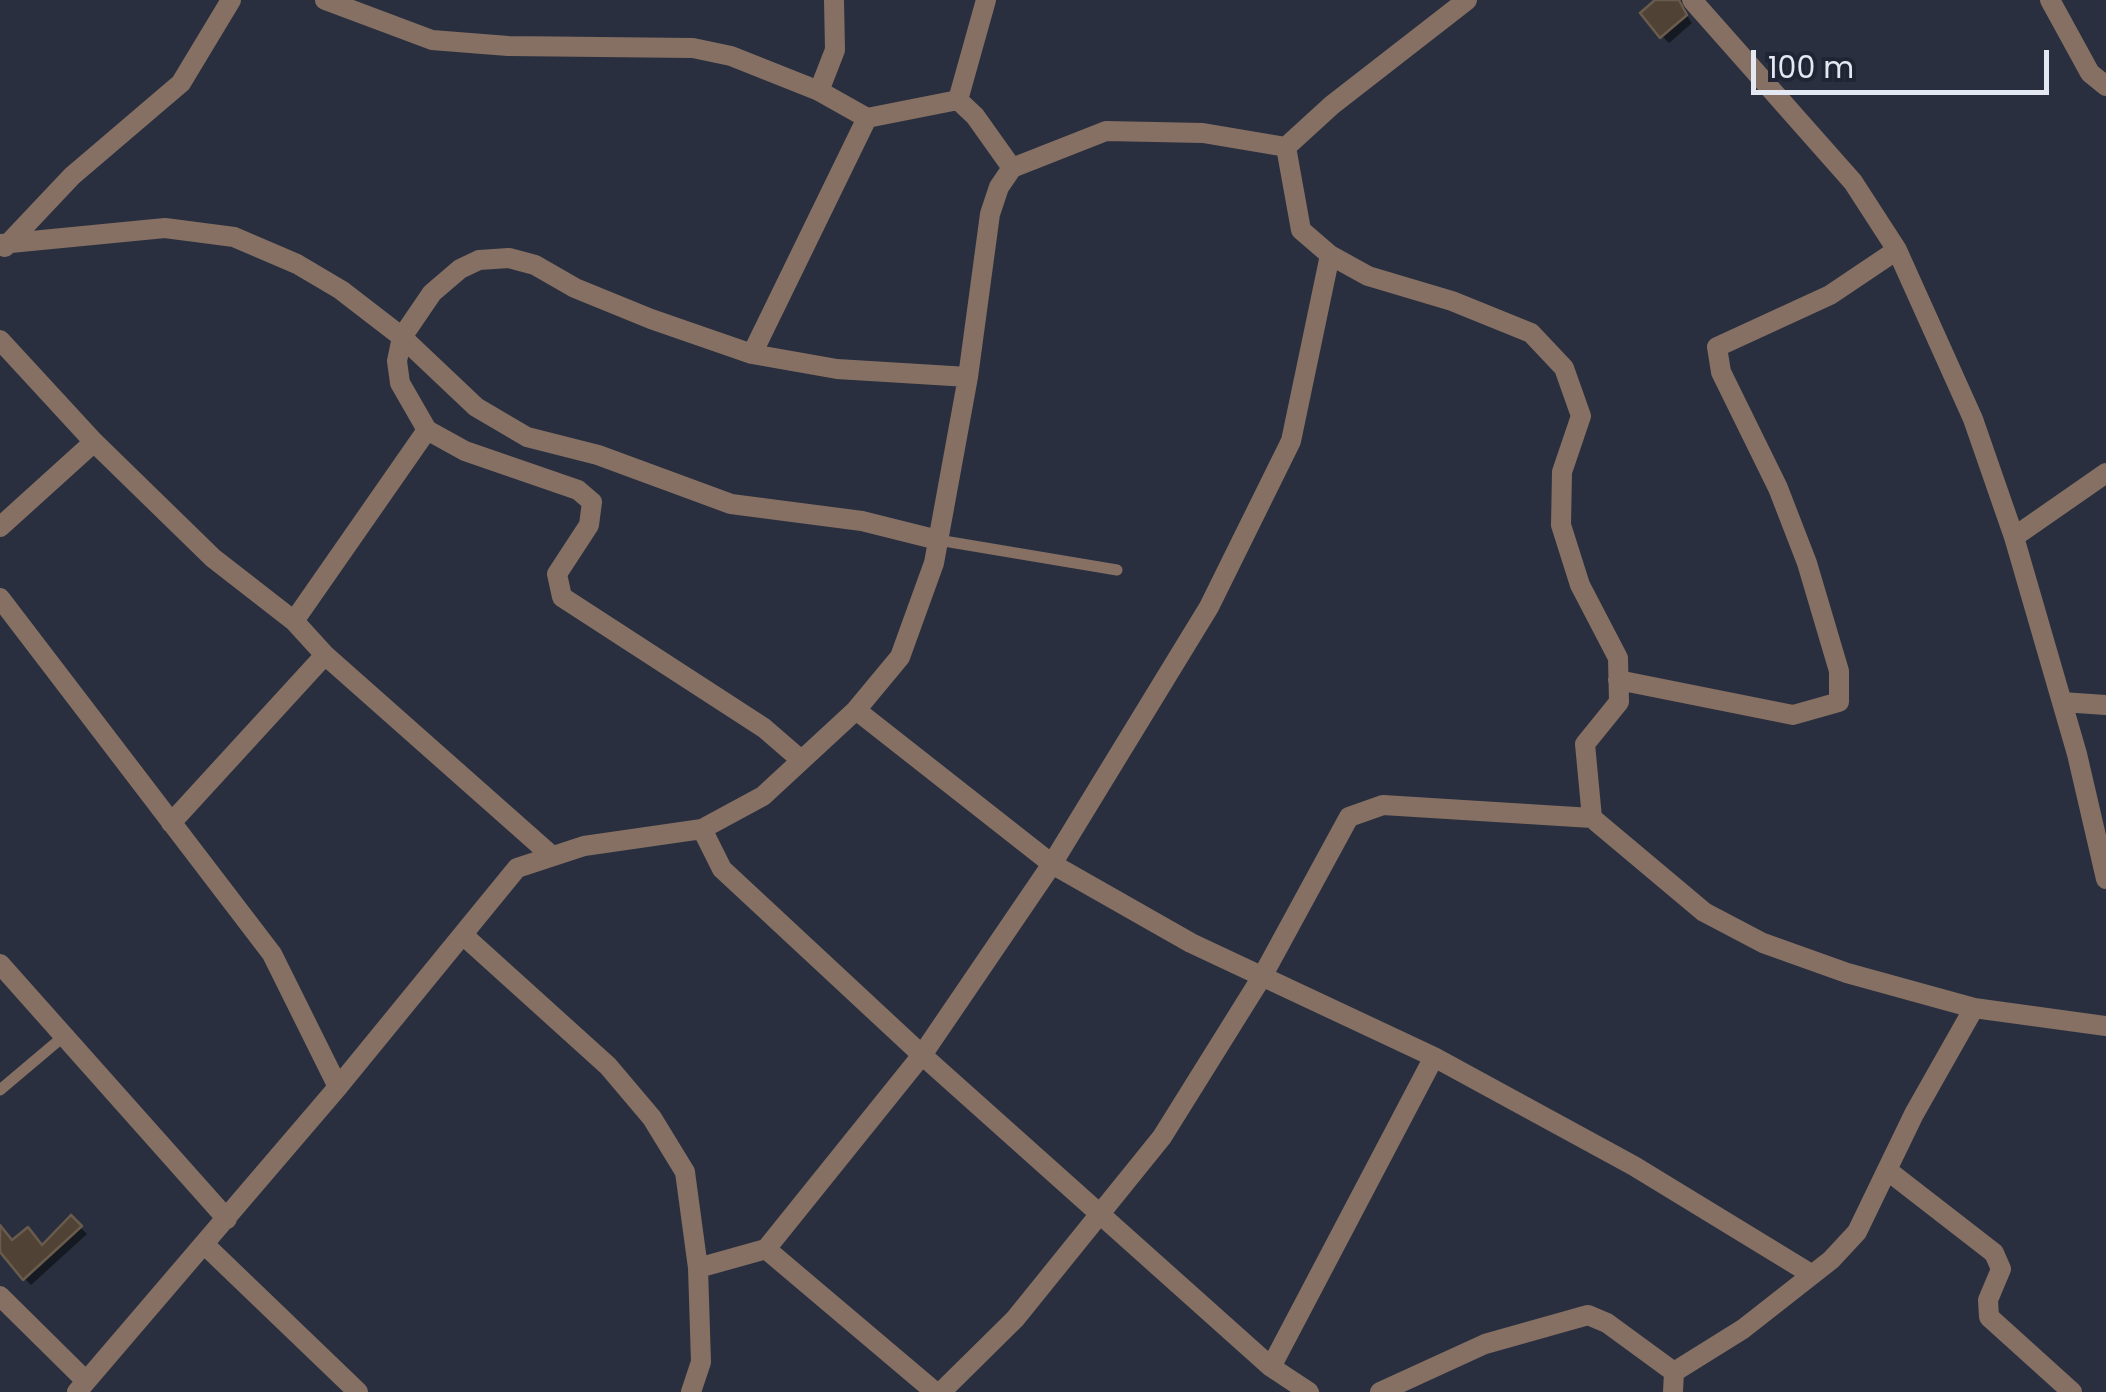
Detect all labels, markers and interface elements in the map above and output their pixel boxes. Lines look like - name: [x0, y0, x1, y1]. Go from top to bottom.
- scale bar: [1756, 30, 2054, 92]
- text: 100 m: [1768, 46, 1854, 89]

